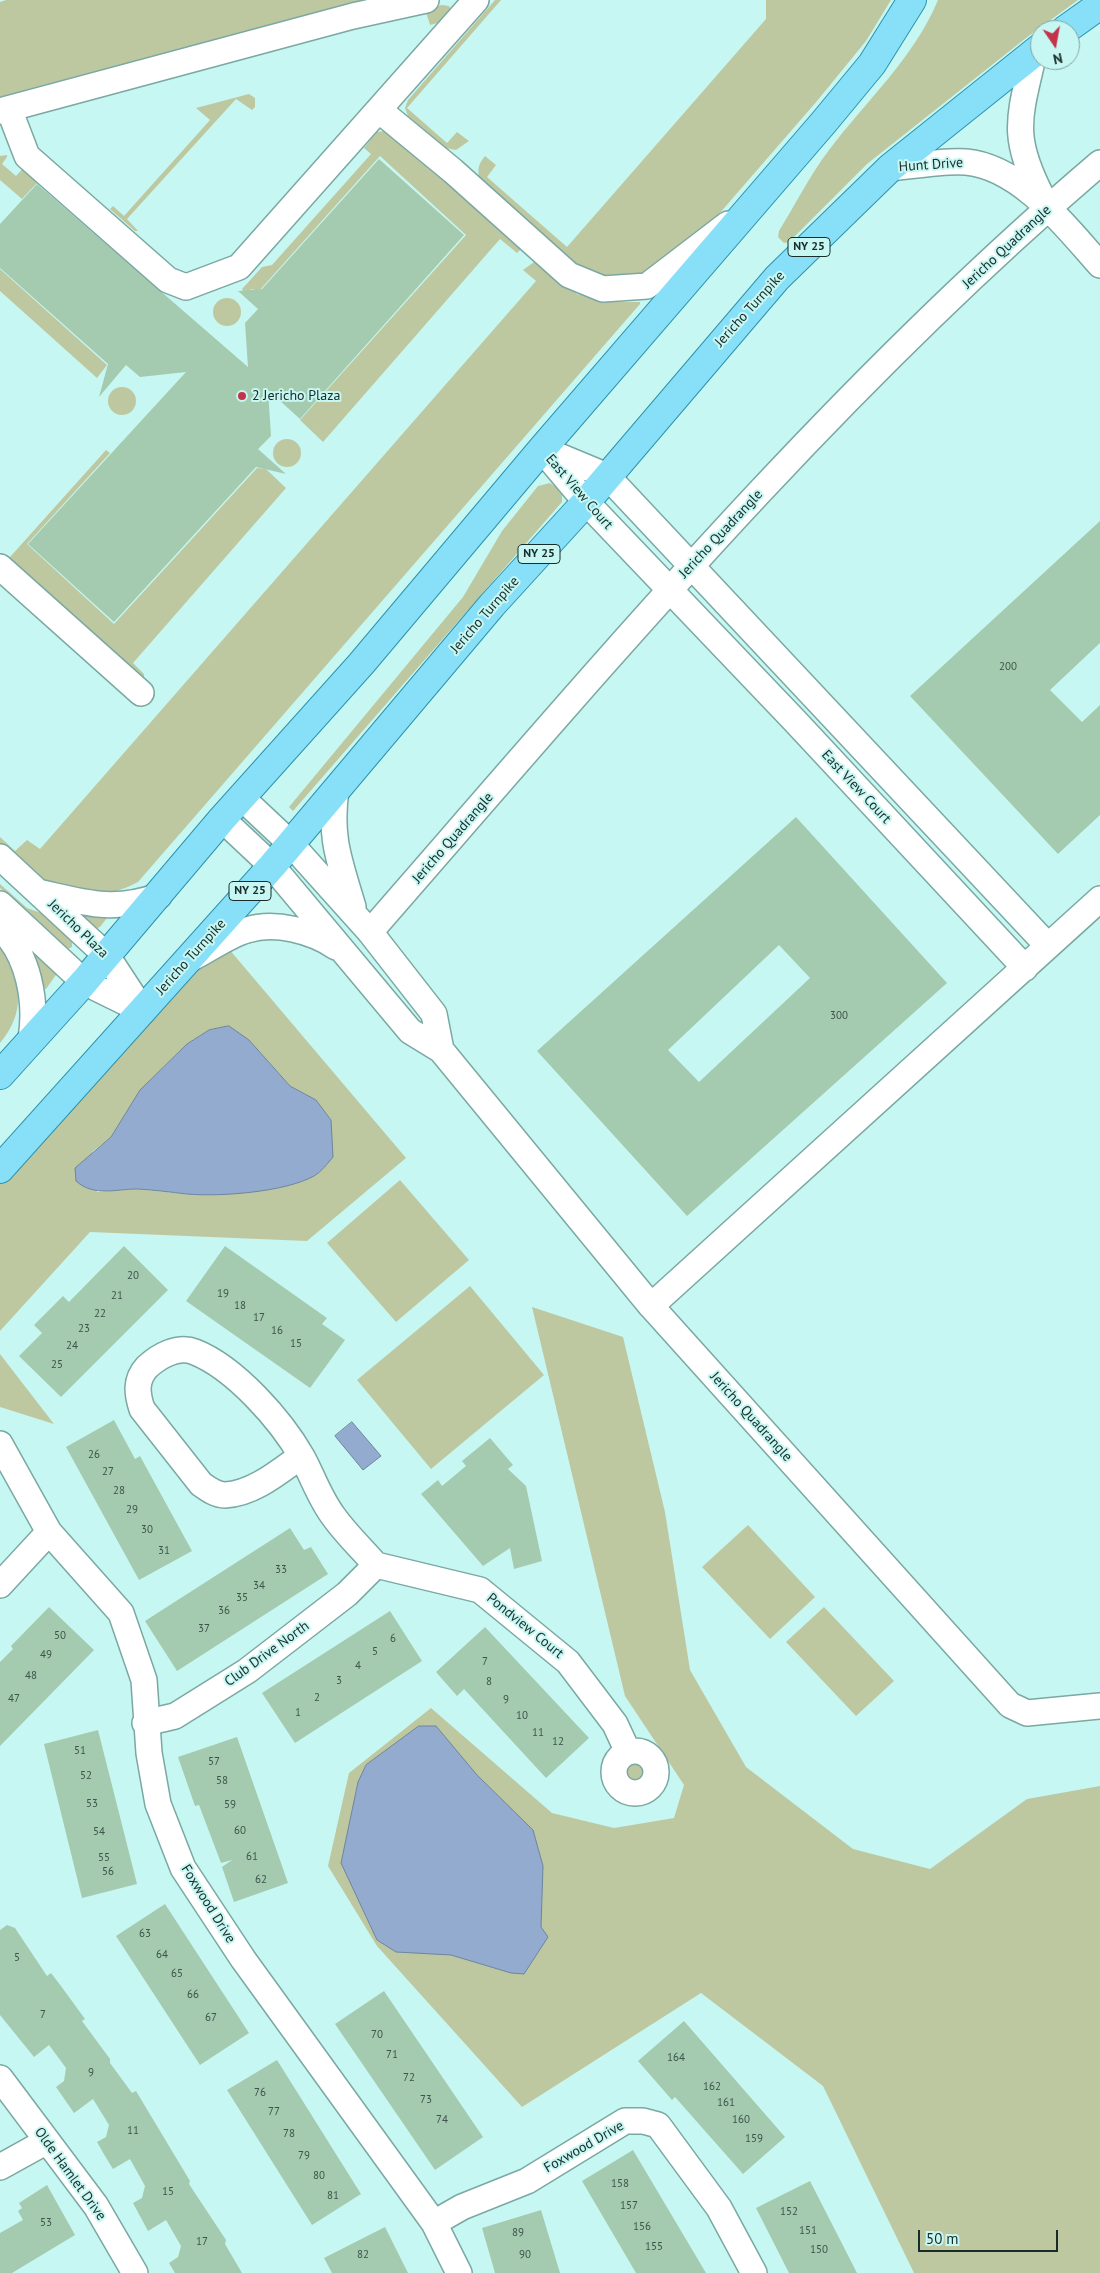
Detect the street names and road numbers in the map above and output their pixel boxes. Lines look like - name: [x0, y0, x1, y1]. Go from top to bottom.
- street label: Hunt Drive: [898, 154, 964, 176]
- street label: Jericho Quadrangle: [959, 202, 1055, 292]
- road number: NY 25: [788, 238, 830, 256]
- street label: Jericho Turnpike: [712, 268, 788, 350]
- street label: East View Court: [542, 451, 616, 533]
- street label: Jericho Quadrangle: [676, 486, 766, 582]
- road number: NY 25: [518, 544, 560, 564]
- street label: Jericho Turnpike: [447, 573, 523, 657]
- street label: East View Court: [818, 747, 894, 827]
- street label: Jericho Quadrangle: [409, 789, 497, 887]
- road number: NY 25: [229, 881, 271, 900]
- street label: Jericho Plaza: [44, 896, 112, 962]
- street label: Jericho Turnpike: [153, 916, 229, 998]
- street label: Jericho Quadrangle: [706, 1369, 796, 1465]
- street label: Pondview Court: [483, 1590, 567, 1662]
- street label: Club Drive North: [221, 1618, 313, 1690]
- street label: Foxwood Drive: [177, 1862, 239, 1946]
- street label: Foxwood Drive: [541, 2117, 627, 2177]
- street label: Olde Hamlet Drive: [31, 2124, 109, 2224]

